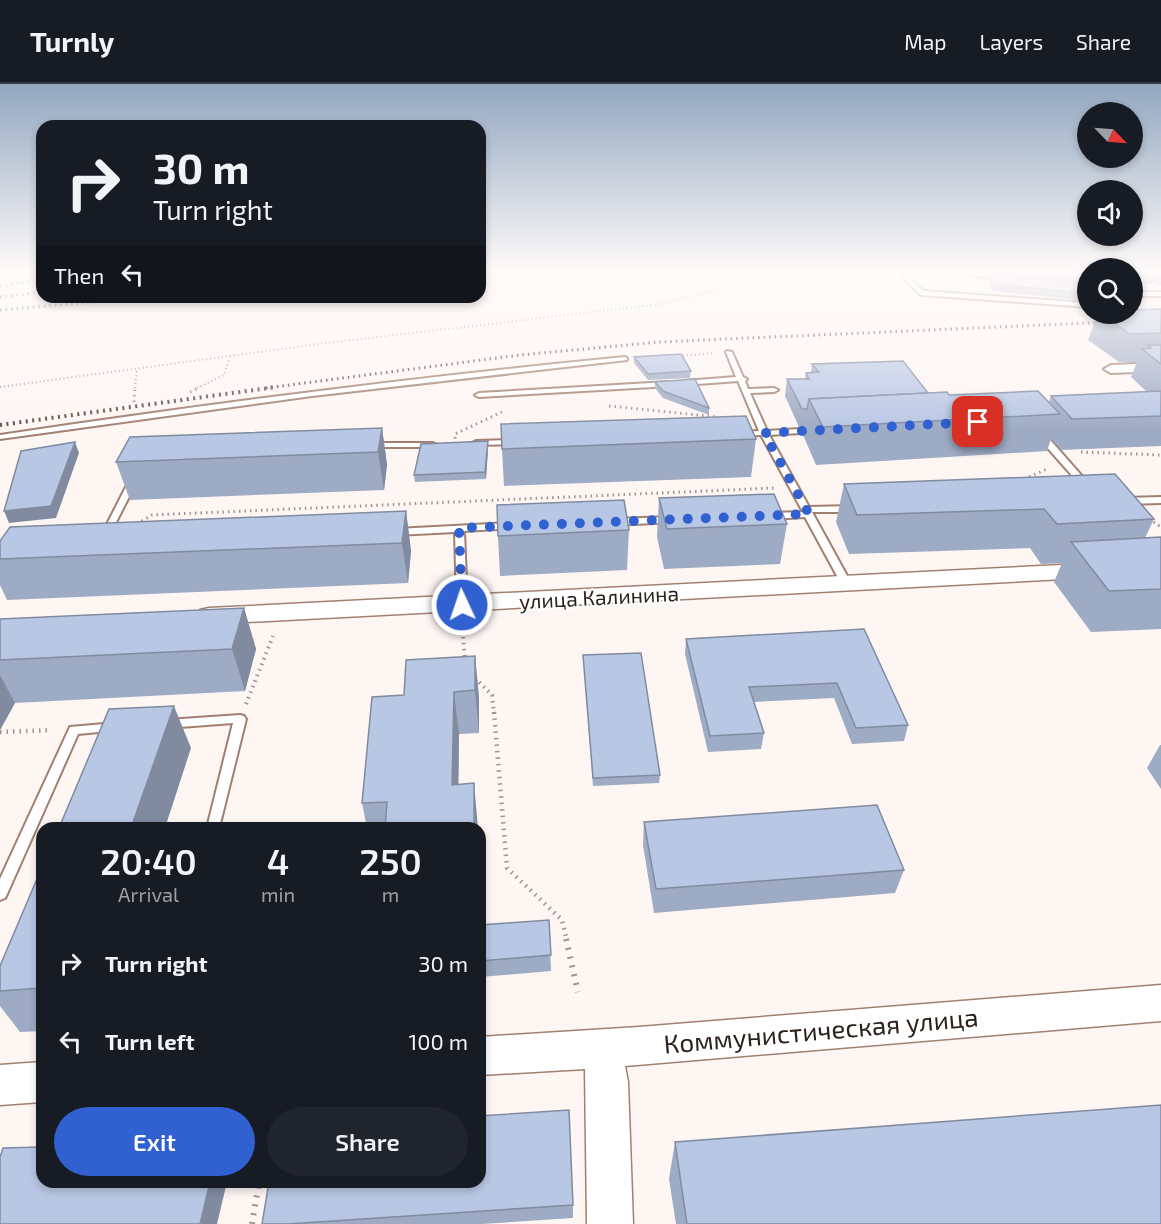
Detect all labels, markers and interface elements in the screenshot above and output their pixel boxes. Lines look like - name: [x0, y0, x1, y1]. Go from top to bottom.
- text: Turnly: [30, 24, 114, 58]
- text: Map: [904, 29, 946, 54]
- text: Layers: [979, 29, 1043, 54]
- text: Share: [1076, 29, 1131, 54]
- north arrow: [1077, 102, 1143, 168]
- map controls: [1077, 102, 1143, 324]
- text: 30 m: [153, 142, 249, 192]
- icon: right: [54, 144, 132, 222]
- button: sound: [1077, 180, 1143, 246]
- text: Turn right: [153, 193, 273, 225]
- icon: left: [116, 258, 149, 291]
- button: search: [1077, 258, 1143, 324]
- text: Then: [54, 262, 104, 288]
- pin: [952, 396, 1003, 447]
- icon: arrive: [961, 405, 994, 438]
- position arrow: [430, 573, 494, 637]
- street label: улица Калинина: [518, 580, 680, 614]
- text: 20:40: [100, 839, 197, 882]
- text: 4: [267, 839, 289, 882]
- text: 250: [359, 839, 422, 882]
- text: Arrival: [118, 882, 179, 906]
- text: min: [261, 882, 295, 906]
- text: m: [382, 882, 399, 906]
- icon: right: [54, 947, 87, 980]
- text: Turn right: [105, 950, 207, 976]
- text: 30 m: [418, 950, 468, 976]
- street label: Коммунистическая улица: [662, 1000, 980, 1060]
- icon: left: [54, 1025, 87, 1058]
- text: Turn left: [105, 1028, 194, 1054]
- text: 100 m: [409, 1028, 468, 1054]
- button: Exit: [54, 1107, 255, 1176]
- button: Share: [267, 1107, 468, 1176]

